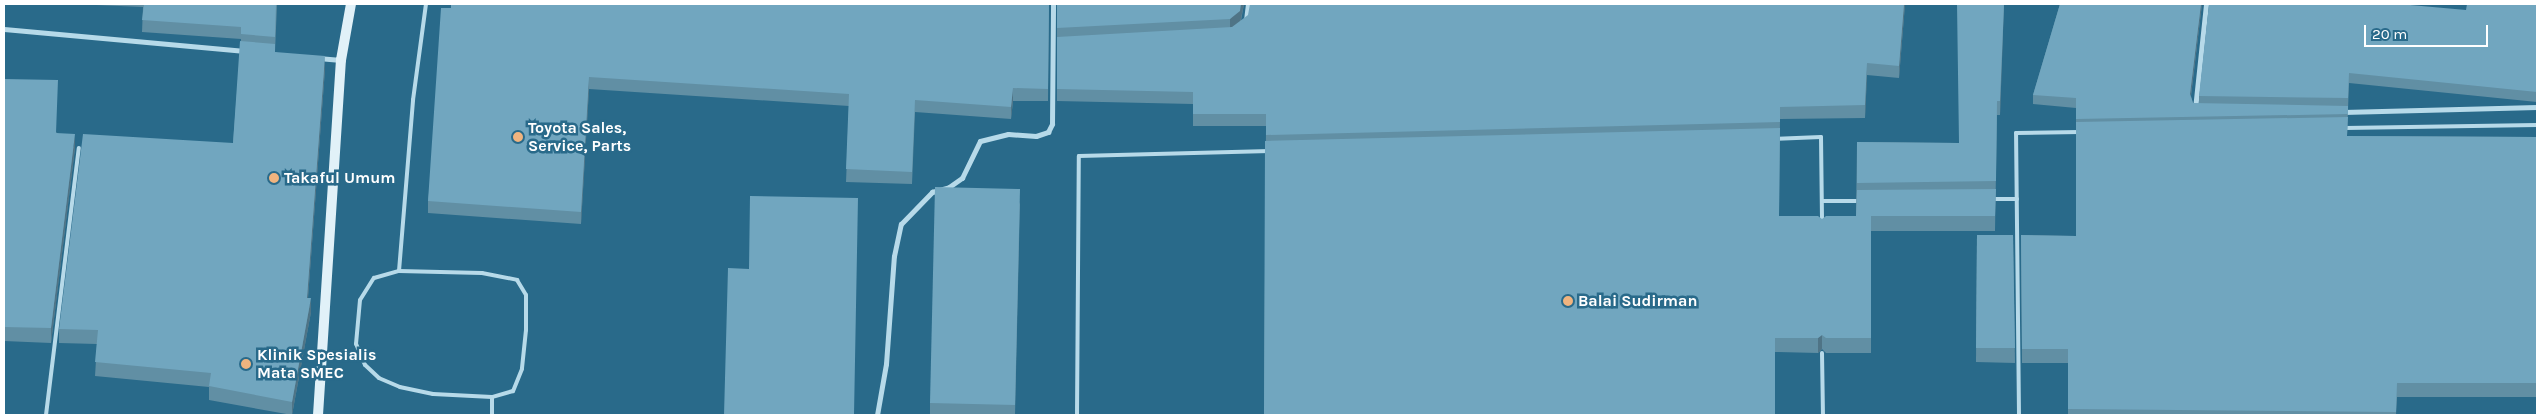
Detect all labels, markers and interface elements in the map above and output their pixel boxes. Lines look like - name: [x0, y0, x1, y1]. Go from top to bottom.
- scale bar: [2366, 15, 2490, 47]
- text: 20 m: [2372, 25, 2407, 43]
- place label: Toyota Sales, Service, Parts: [528, 118, 631, 156]
- marker: Toyota Sales, Service, Parts: [512, 131, 524, 143]
- place label: Takaful Umum: [284, 168, 395, 188]
- marker: Takaful Umum: [268, 172, 280, 184]
- place label: Balai Sudirman: [1578, 291, 1697, 311]
- marker: Balai Sudirman: [1562, 295, 1574, 307]
- place label: Klinik Spesialis Mata SMEC: [257, 345, 376, 383]
- marker: Klinik Spesialis Mata SMEC: [239, 357, 253, 371]

